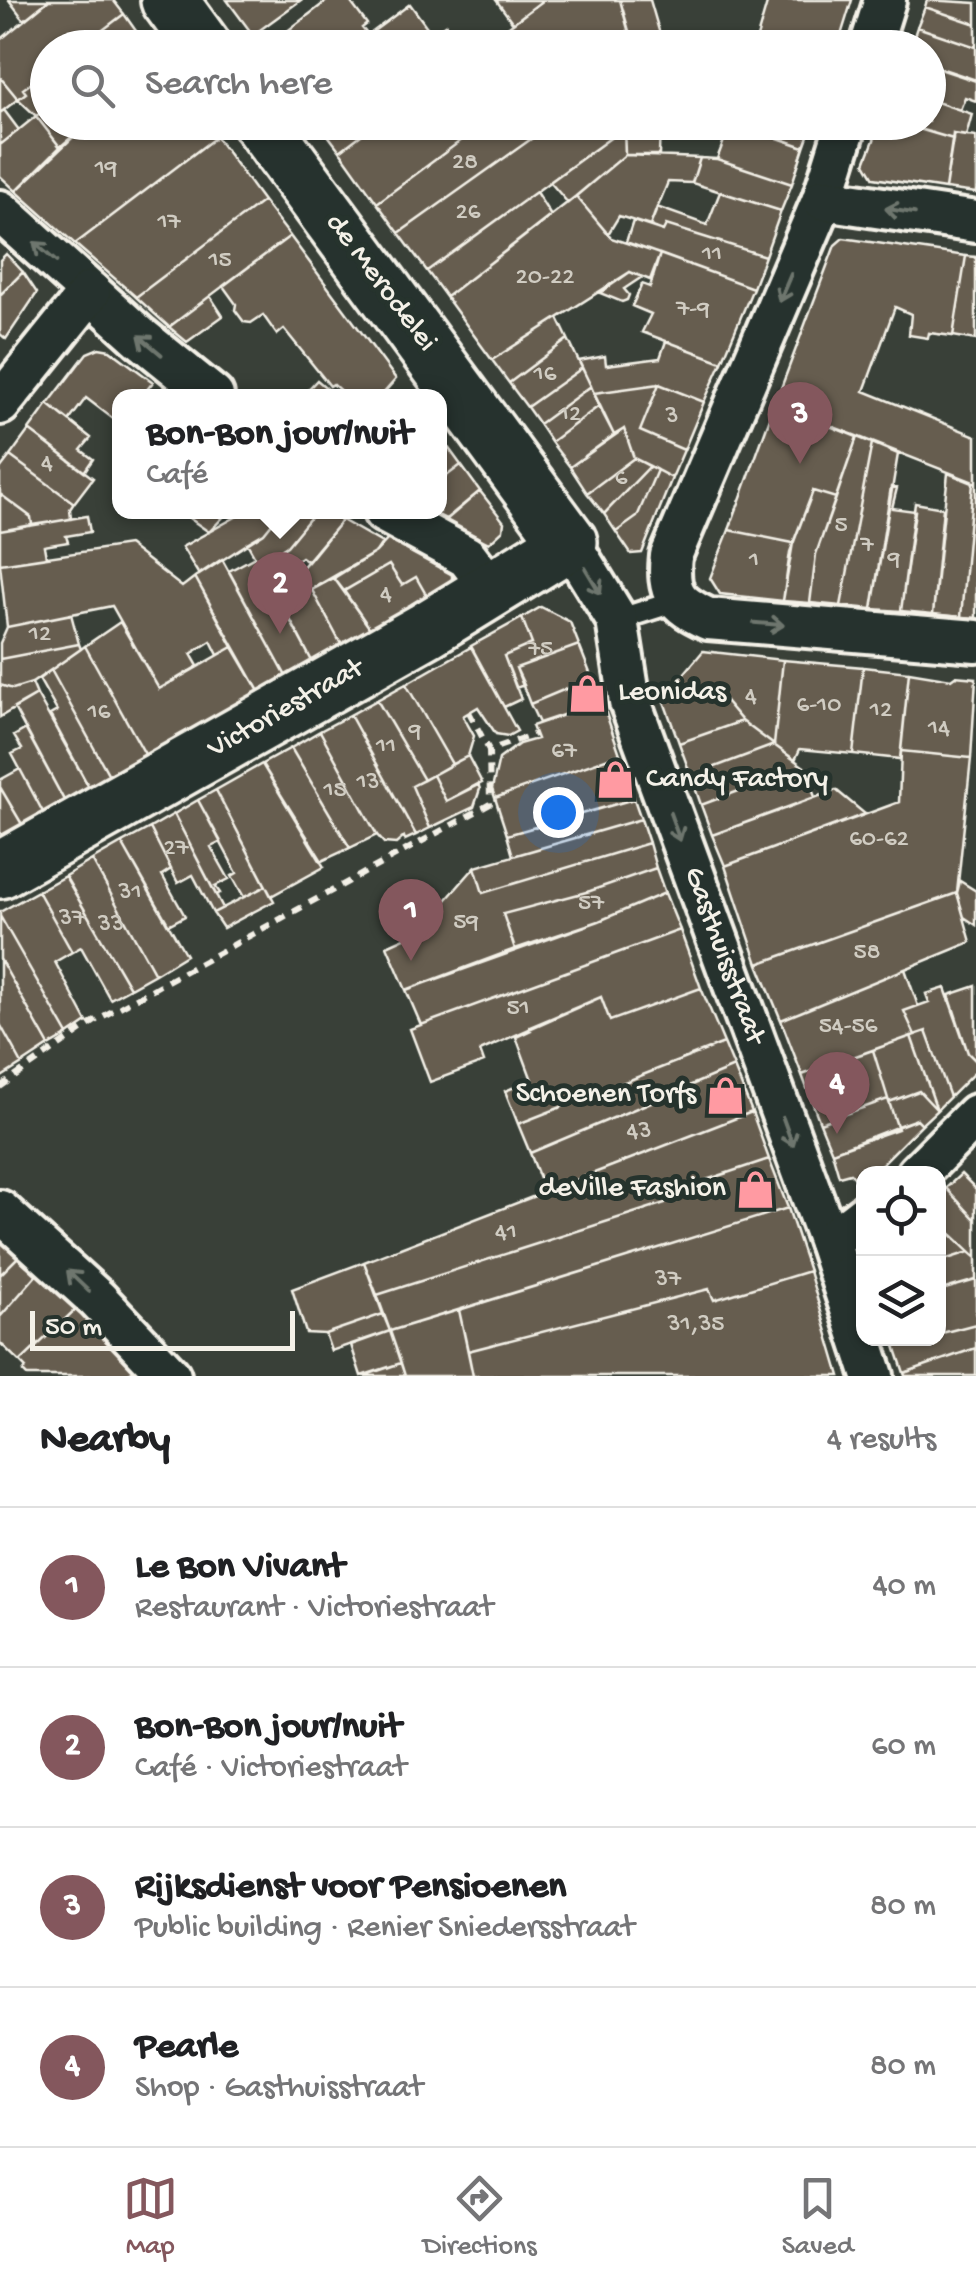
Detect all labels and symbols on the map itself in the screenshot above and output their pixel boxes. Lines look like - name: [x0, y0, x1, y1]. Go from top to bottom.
- house number: 28: [452, 149, 478, 178]
- house number: 19: [94, 155, 117, 184]
- house number: 26: [456, 199, 481, 228]
- one-way arrow: [884, 201, 916, 219]
- street label: de Merodelei: [317, 207, 443, 359]
- house number: 17: [156, 209, 182, 238]
- one-way arrow: [33, 240, 58, 263]
- house number: 11: [701, 241, 722, 270]
- house number: 15: [207, 247, 232, 276]
- house number: 20-22: [516, 264, 574, 293]
- one-way arrow: [775, 272, 793, 303]
- house number: 7-9: [675, 296, 710, 325]
- one-way arrow: [138, 334, 164, 356]
- house number: 16: [533, 361, 557, 390]
- pin: 3: [768, 382, 832, 464]
- house number: 12: [558, 401, 581, 430]
- house number: 3: [665, 403, 678, 432]
- house number: 4: [41, 450, 53, 479]
- house number: 6: [615, 465, 628, 494]
- house number: 5: [834, 512, 848, 541]
- house number: 7: [859, 532, 874, 561]
- house number: 9: [887, 546, 900, 575]
- house number: 1: [748, 547, 759, 576]
- pin: 2: [248, 552, 312, 634]
- one-way arrow: [583, 566, 603, 595]
- house number: 4: [380, 581, 392, 610]
- one-way arrow: [753, 614, 785, 633]
- house number: 12: [28, 621, 51, 650]
- house number: 75: [526, 636, 553, 665]
- street label: Victoriestraat: [201, 650, 372, 767]
- shop icon: Leonidas: [567, 672, 609, 714]
- place label: Leonidas: [618, 676, 727, 711]
- house number: 4: [745, 683, 757, 712]
- house number: 6-10: [797, 692, 841, 721]
- house number: 12: [869, 697, 892, 726]
- house number: 16: [87, 699, 111, 728]
- house number: 14: [927, 715, 950, 744]
- house number: 9: [408, 718, 421, 747]
- house number: 11: [375, 733, 396, 762]
- house number: 67: [551, 738, 578, 767]
- shop icon: Candy Factory: [595, 759, 637, 801]
- place label: Candy Factory: [646, 763, 828, 798]
- house number: 13: [355, 769, 380, 798]
- house number: 15: [322, 777, 347, 806]
- your location: [533, 787, 584, 838]
- one-way arrow: [667, 810, 685, 841]
- house number: 60-62: [849, 826, 909, 855]
- house number: 27: [163, 835, 190, 864]
- street label: Gasthuisstraat: [675, 862, 773, 1052]
- pin: 1: [378, 878, 444, 961]
- house number: 31: [117, 879, 142, 908]
- house number: 57: [578, 890, 605, 919]
- house number: 37: [58, 905, 86, 934]
- house number: 59: [453, 909, 479, 938]
- house number: 33: [97, 911, 124, 940]
- house number: 58: [854, 939, 880, 968]
- house number: 51: [506, 995, 530, 1024]
- house number: 54-56: [819, 1013, 878, 1042]
- pin: 4: [804, 1052, 870, 1134]
- shop icon: Schoenen Torfs: [705, 1074, 747, 1116]
- place label: Schoenen Torfs: [516, 1078, 697, 1113]
- one-way arrow: [780, 1115, 798, 1146]
- house number: 43: [627, 1118, 651, 1147]
- shop icon: deVille Fashion: [735, 1168, 777, 1210]
- place label: deVille Fashion: [538, 1172, 726, 1207]
- house number: 41: [495, 1219, 517, 1248]
- house number: 37: [654, 1266, 682, 1295]
- one-way arrow: [66, 1269, 90, 1293]
- scale bar: [30, 1306, 295, 1350]
- house number: 31,35: [666, 1311, 725, 1340]

